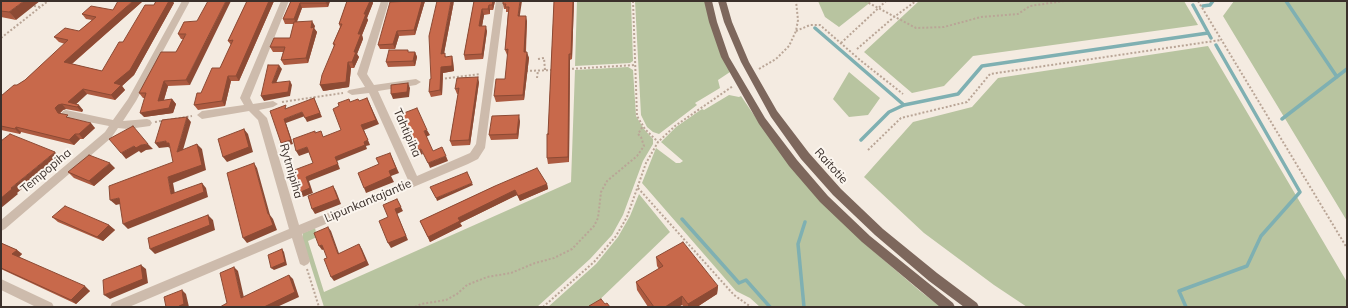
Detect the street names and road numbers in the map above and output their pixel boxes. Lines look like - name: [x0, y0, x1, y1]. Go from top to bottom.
- street label: Tahtipiha: [390, 106, 424, 160]
- street label: Rytmipiha: [276, 142, 306, 200]
- street label: Raitotie: [811, 145, 851, 187]
- street label: Tempopiha: [18, 146, 74, 196]
- street label: Lipunkantajantie: [322, 176, 414, 226]

